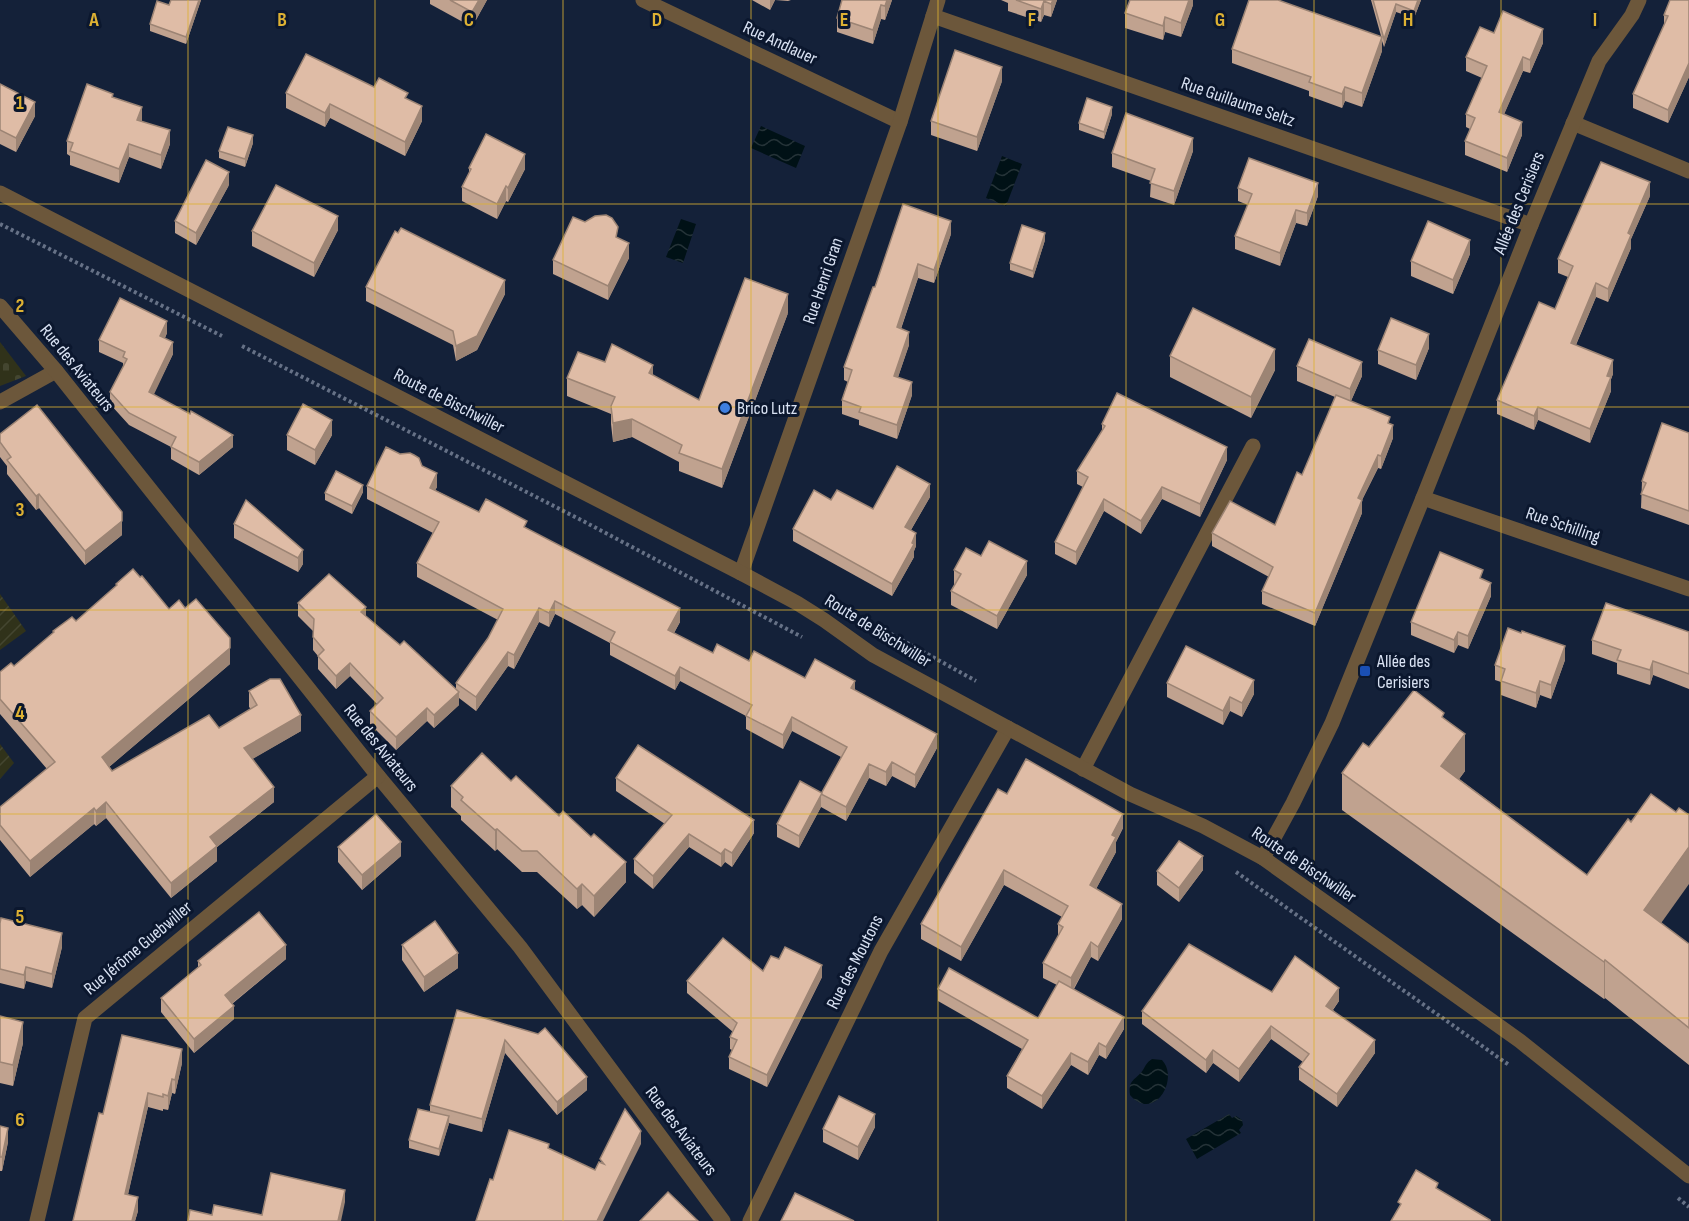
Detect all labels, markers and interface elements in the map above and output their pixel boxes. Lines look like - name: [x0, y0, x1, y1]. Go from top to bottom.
- text: A: [88, 8, 99, 32]
- text: B: [277, 8, 287, 32]
- text: C: [464, 8, 474, 32]
- text: D: [652, 8, 662, 32]
- text: E: [840, 8, 848, 32]
- text: F: [1028, 8, 1036, 32]
- text: G: [1215, 8, 1225, 32]
- text: H: [1403, 8, 1413, 32]
- text: I: [1593, 8, 1597, 32]
- street label: Rue Andlauer: [740, 17, 820, 69]
- street label: Rue Guillaume Seltz: [1178, 73, 1298, 131]
- text: 1: [16, 91, 24, 115]
- street label: Allée des Cerisiers: [1489, 149, 1549, 258]
- street label: Rue Henri Gran: [798, 235, 848, 327]
- text: 2: [16, 294, 24, 318]
- street label: Rue des Aviateurs: [35, 320, 119, 416]
- street label: Route de Bischwiller: [390, 364, 508, 438]
- place label: Brico Lutz: [737, 398, 798, 419]
- marker: Brico Lutz: [718, 401, 732, 415]
- text: 3: [16, 498, 25, 522]
- street label: Rue Schilling: [1523, 503, 1603, 547]
- street label: Route de Bischwiller: [821, 590, 935, 672]
- place label: Allée des Cerisiers: [1376, 651, 1430, 693]
- marker: Allée des Cerisiers: [1358, 664, 1372, 678]
- street label: Rue des Aviateurs: [339, 700, 423, 796]
- text: 4: [15, 701, 25, 725]
- street label: Route de Bischwiller: [1248, 822, 1360, 908]
- street label: Rue Jérôme Guebwiller: [80, 897, 196, 999]
- text: 5: [16, 905, 25, 929]
- street label: Rue des Moutons: [822, 911, 888, 1013]
- street label: Rue des Aviateurs: [641, 1082, 721, 1180]
- text: 6: [15, 1108, 25, 1132]

